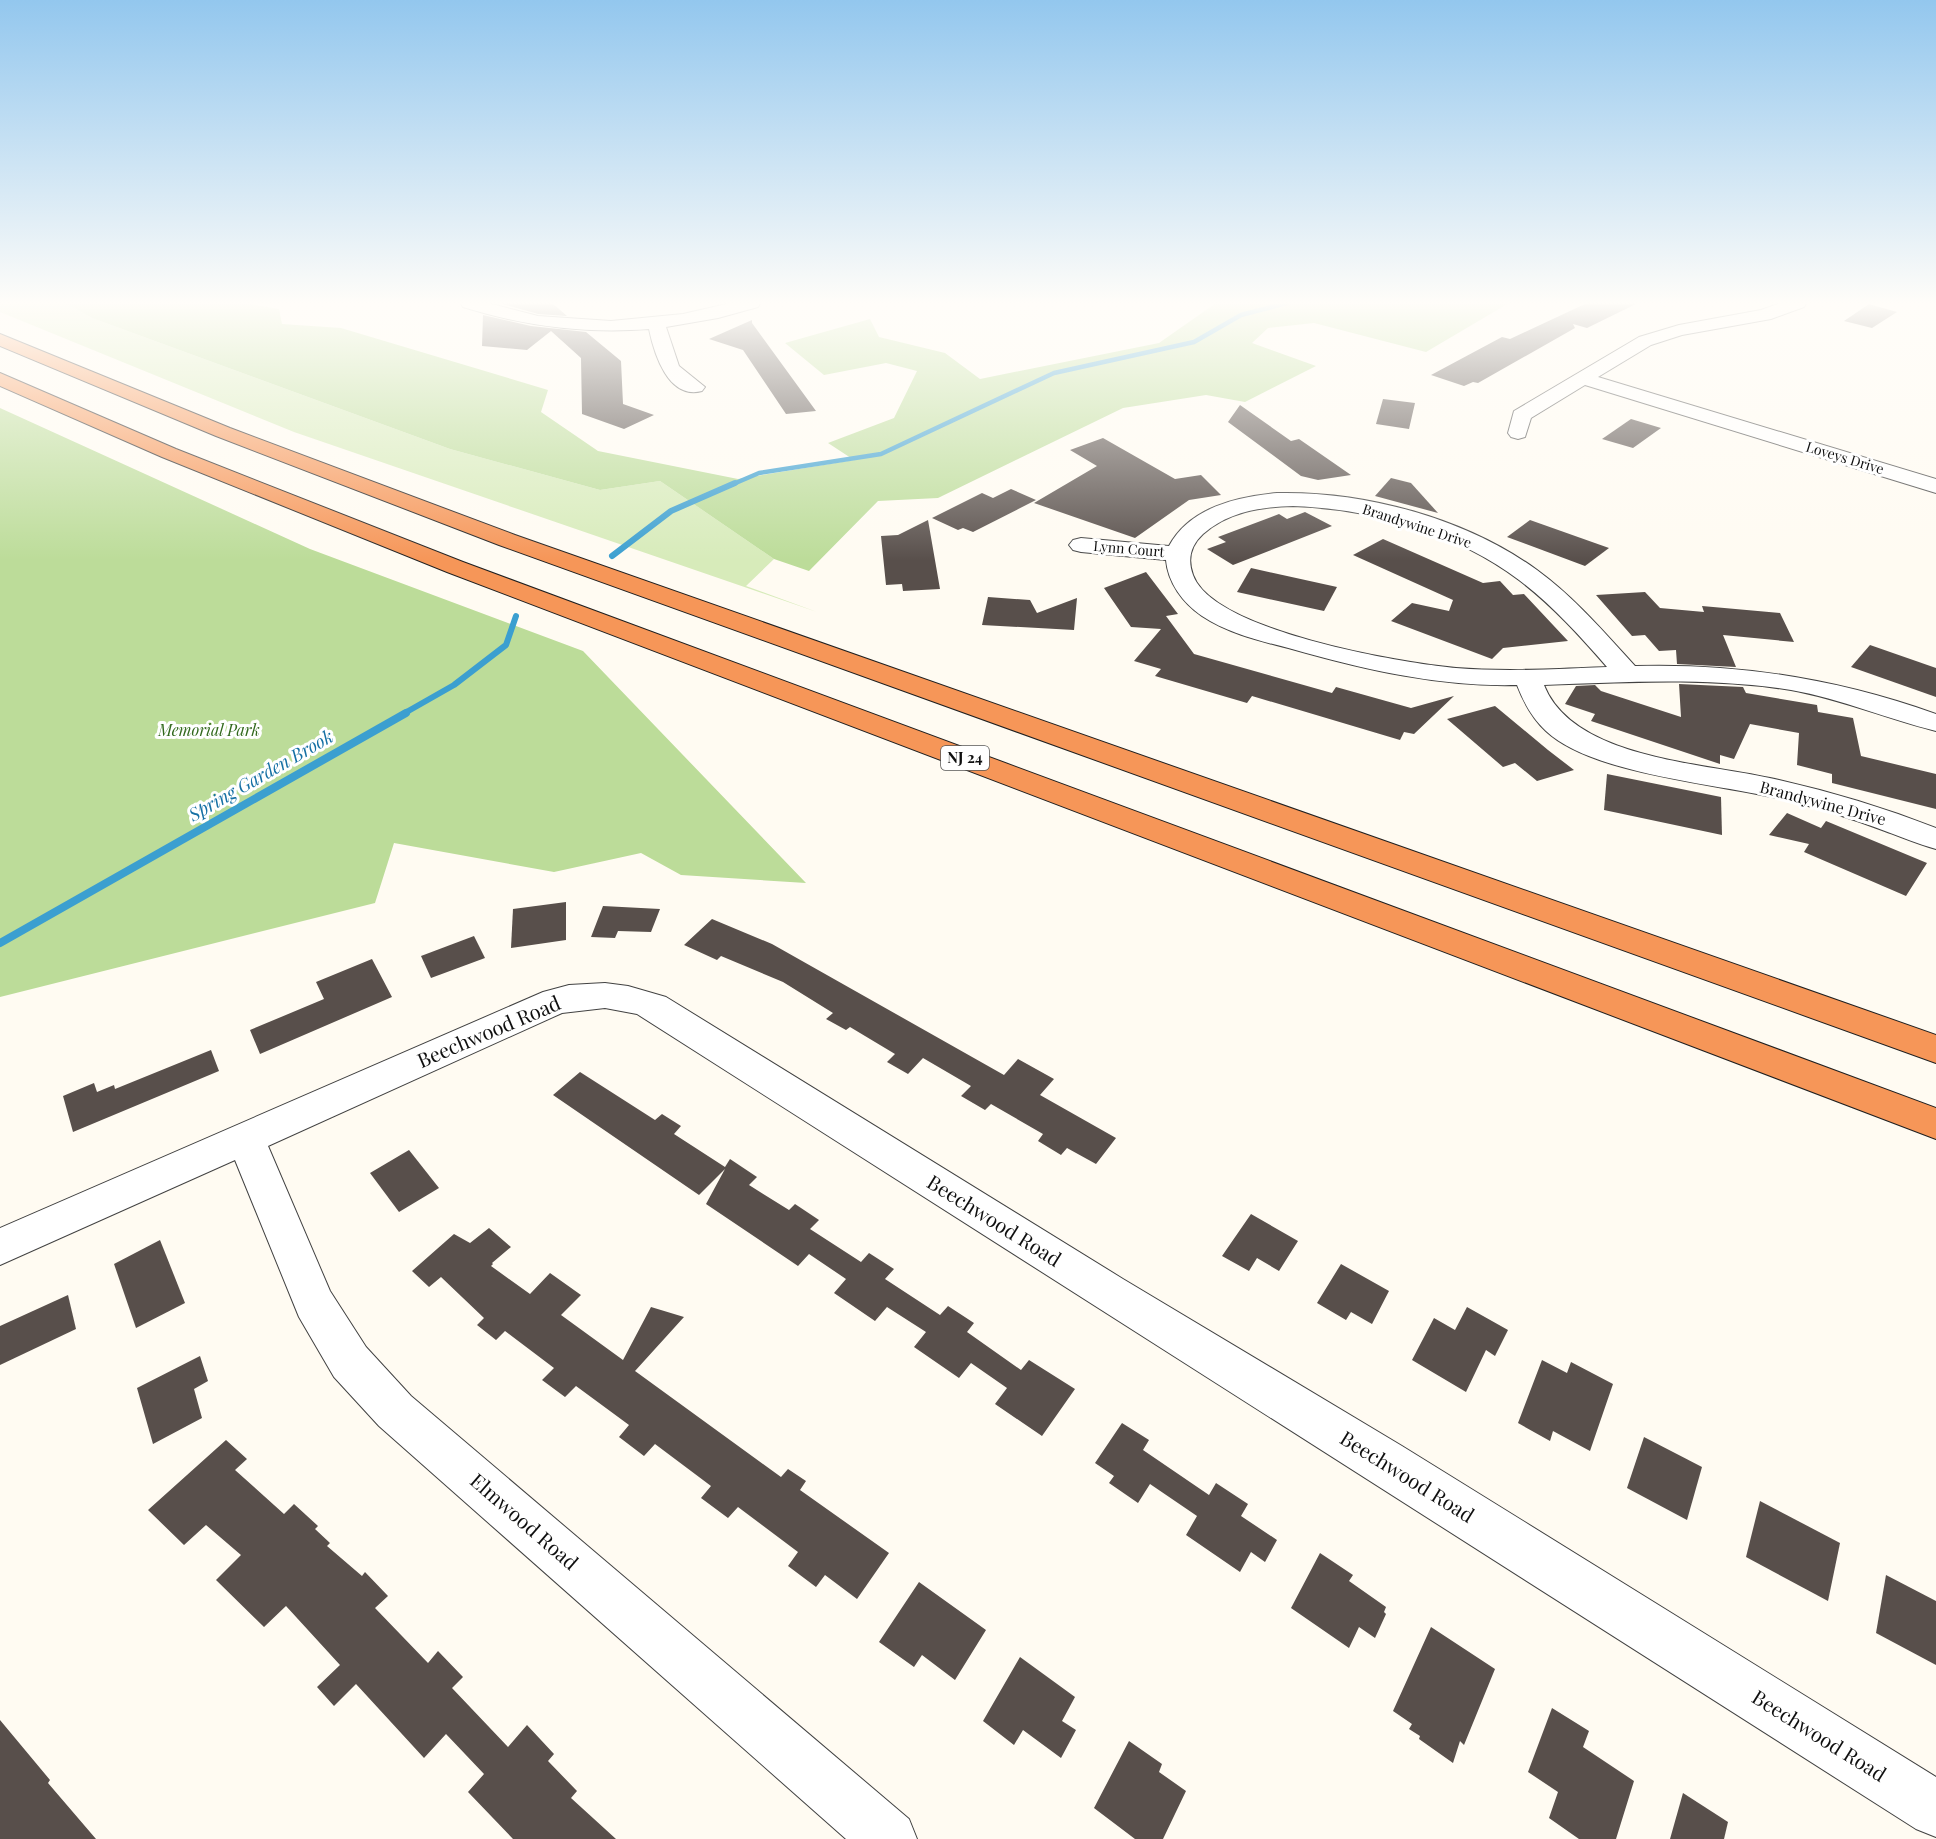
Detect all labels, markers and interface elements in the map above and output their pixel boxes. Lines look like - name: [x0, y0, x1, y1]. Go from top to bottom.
- street label: Loveys Drive: [1804, 437, 1886, 478]
- street label: Brandywine Drive: [1360, 499, 1474, 552]
- street label: Lynn Court: [1093, 536, 1166, 561]
- park label: Memorial Park: [157, 719, 260, 740]
- water label: Spring Garden Brook: [183, 724, 337, 827]
- road number: NJ 24: [941, 746, 989, 770]
- street label: Brandywine Drive: [1758, 776, 1888, 829]
- street label: Beechwood Road: [413, 988, 565, 1073]
- street label: Beechwood Road: [923, 1168, 1067, 1272]
- street label: Beechwood Road: [1336, 1424, 1480, 1528]
- street label: Elmwood Road: [465, 1466, 585, 1575]
- street label: Beechwood Road: [1748, 1683, 1892, 1787]

